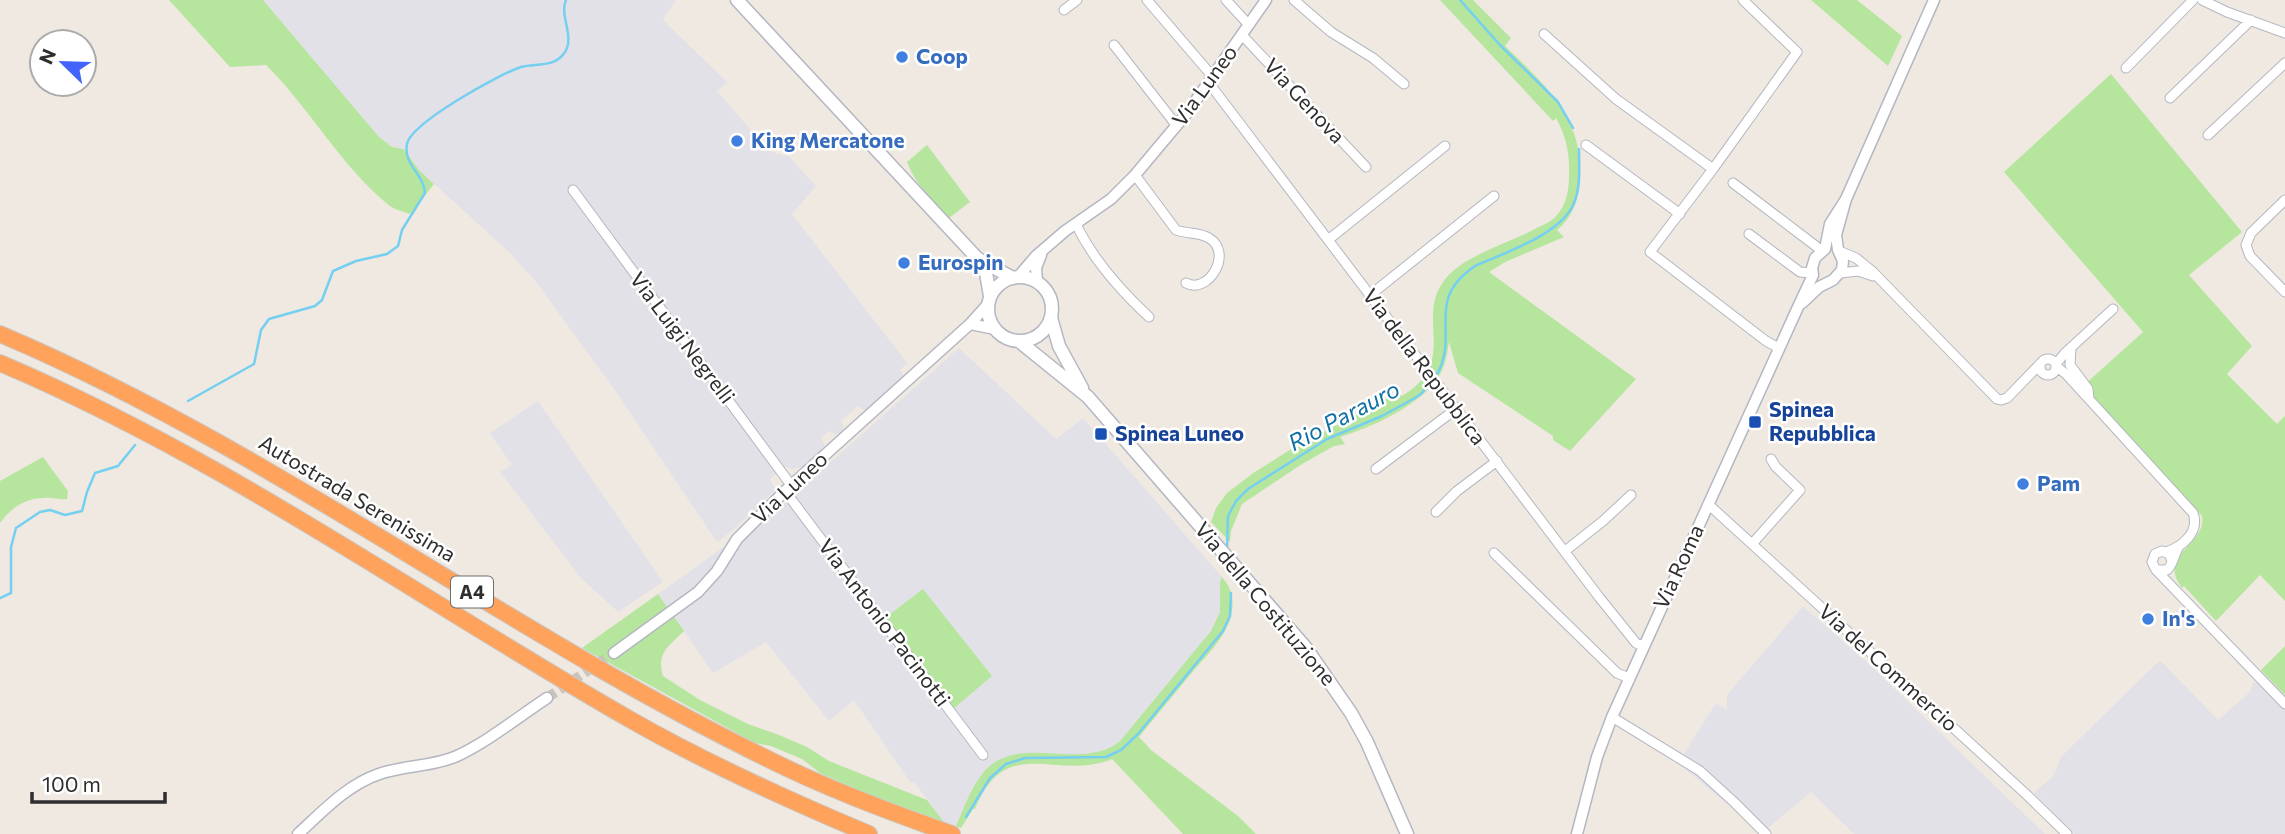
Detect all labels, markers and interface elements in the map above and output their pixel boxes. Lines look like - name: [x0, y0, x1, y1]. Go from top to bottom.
- north arrow: [28, 28, 98, 98]
- street label: Via Luneo: [1166, 40, 1242, 131]
- place label: Coop: [916, 43, 968, 68]
- text: N: [34, 45, 60, 67]
- marker: Coop: [894, 49, 910, 65]
- street label: Via Genova: [1259, 52, 1351, 148]
- place label: King Mercatone: [751, 127, 905, 152]
- marker: King Mercatone: [729, 133, 745, 149]
- place label: Eurospin: [918, 249, 1003, 274]
- marker: Eurospin: [896, 255, 912, 271]
- street label: Via Luigi Negrelli: [626, 266, 741, 408]
- street label: Via della Repubblica: [1358, 283, 1492, 449]
- water label: Rio Parauro: [1283, 374, 1404, 456]
- place label: Spinea Repubblica: [1769, 396, 1876, 445]
- marker: Spinea Repubblica: [1747, 414, 1763, 430]
- place label: Spinea Luneo: [1115, 420, 1244, 445]
- marker: Spinea Luneo: [1093, 426, 1109, 442]
- street label: Autostrada Serenissima: [255, 429, 461, 566]
- street label: Via Luneo: [746, 446, 832, 528]
- place label: Pam: [2037, 470, 2080, 495]
- marker: Pam: [2015, 476, 2031, 492]
- street label: Via della Costituzione: [1190, 516, 1342, 690]
- street label: Via Roma: [1647, 520, 1708, 612]
- street label: Via Antonio Pacinotti: [814, 533, 956, 711]
- road number: A4: [451, 576, 493, 608]
- street label: Via del Commercio: [1814, 598, 1964, 736]
- place label: In's: [2162, 605, 2195, 630]
- marker: In's: [2140, 611, 2156, 627]
- scale bar: [32, 760, 164, 804]
- text: 100 m: [42, 771, 101, 796]

